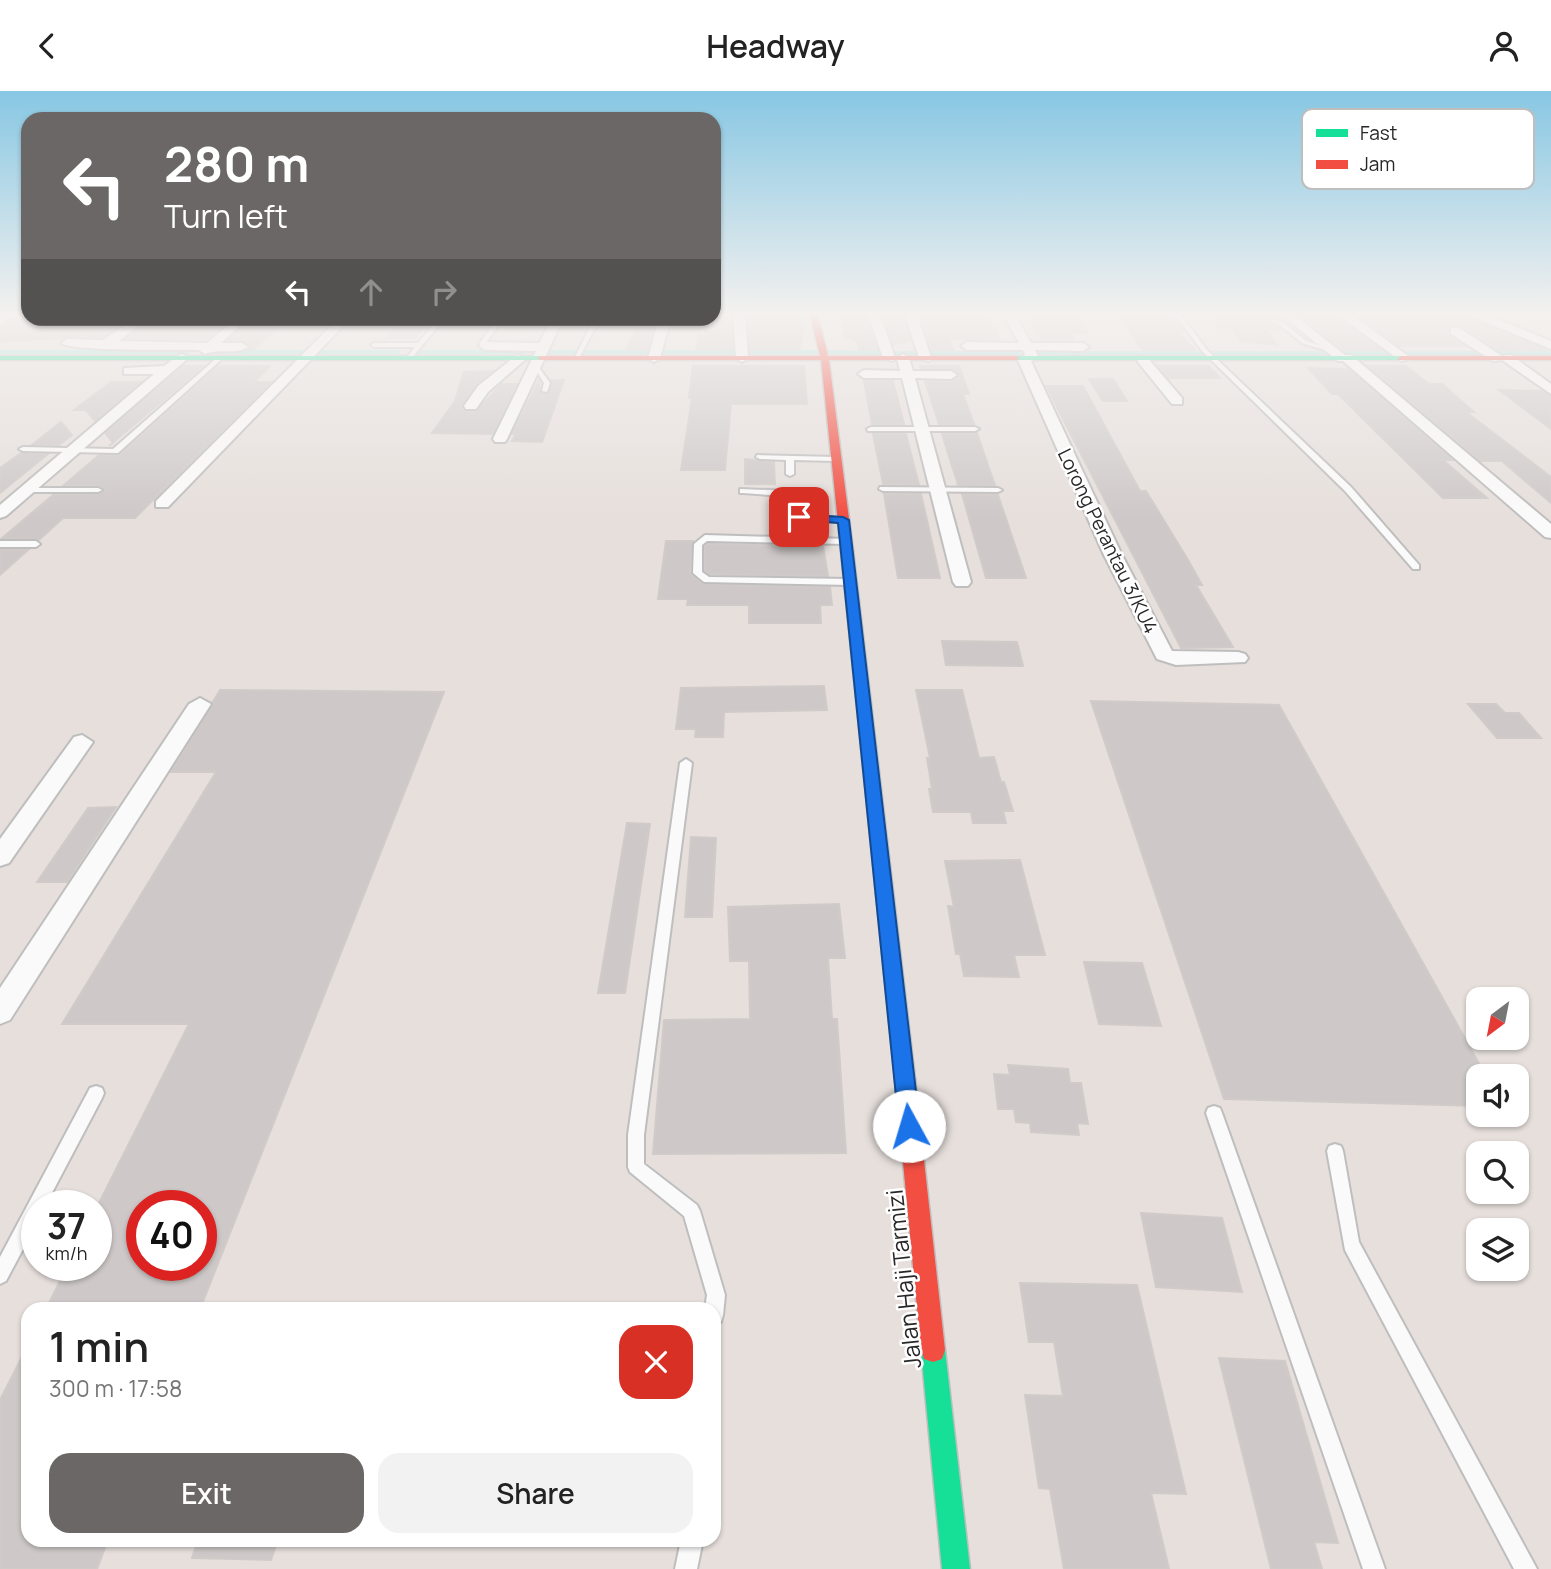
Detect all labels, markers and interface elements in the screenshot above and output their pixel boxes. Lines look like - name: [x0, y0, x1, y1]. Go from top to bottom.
- text: Headway: [706, 24, 845, 68]
- icon: back: [28, 27, 66, 65]
- icon: person: [1485, 27, 1523, 65]
- legend: [1302, 109, 1534, 189]
- text: Fast: [1360, 120, 1397, 146]
- text: 280 m: [164, 130, 309, 197]
- icon: left: [49, 140, 140, 231]
- text: Jam: [1360, 151, 1395, 177]
- text: Turn left: [164, 194, 288, 238]
- icon: left: [279, 273, 317, 311]
- icon: ahead: [352, 273, 390, 311]
- icon: right: [425, 273, 463, 311]
- street label: Lorong Perantau 3/KU4: [1052, 444, 1164, 638]
- pin: [769, 487, 829, 547]
- icon: arrive: [780, 498, 818, 536]
- north arrow: [1466, 987, 1530, 1050]
- map controls: [1466, 987, 1529, 1281]
- button: sound: [1466, 1064, 1529, 1127]
- position arrow: [872, 1089, 946, 1163]
- button: search: [1466, 1141, 1529, 1204]
- street label: Jalan Haji Tarmizi: [878, 1188, 928, 1370]
- speed limit sign: 40: [126, 1190, 217, 1281]
- text: 37: [47, 1202, 86, 1250]
- button: layers: [1466, 1218, 1529, 1281]
- text: km/h: [46, 1241, 87, 1265]
- text: 1 min: [49, 1317, 149, 1375]
- button: close: [619, 1325, 693, 1399]
- text: 300 m · 17:58: [49, 1372, 182, 1404]
- button: Exit: [49, 1453, 364, 1533]
- button: Share: [378, 1453, 693, 1533]

